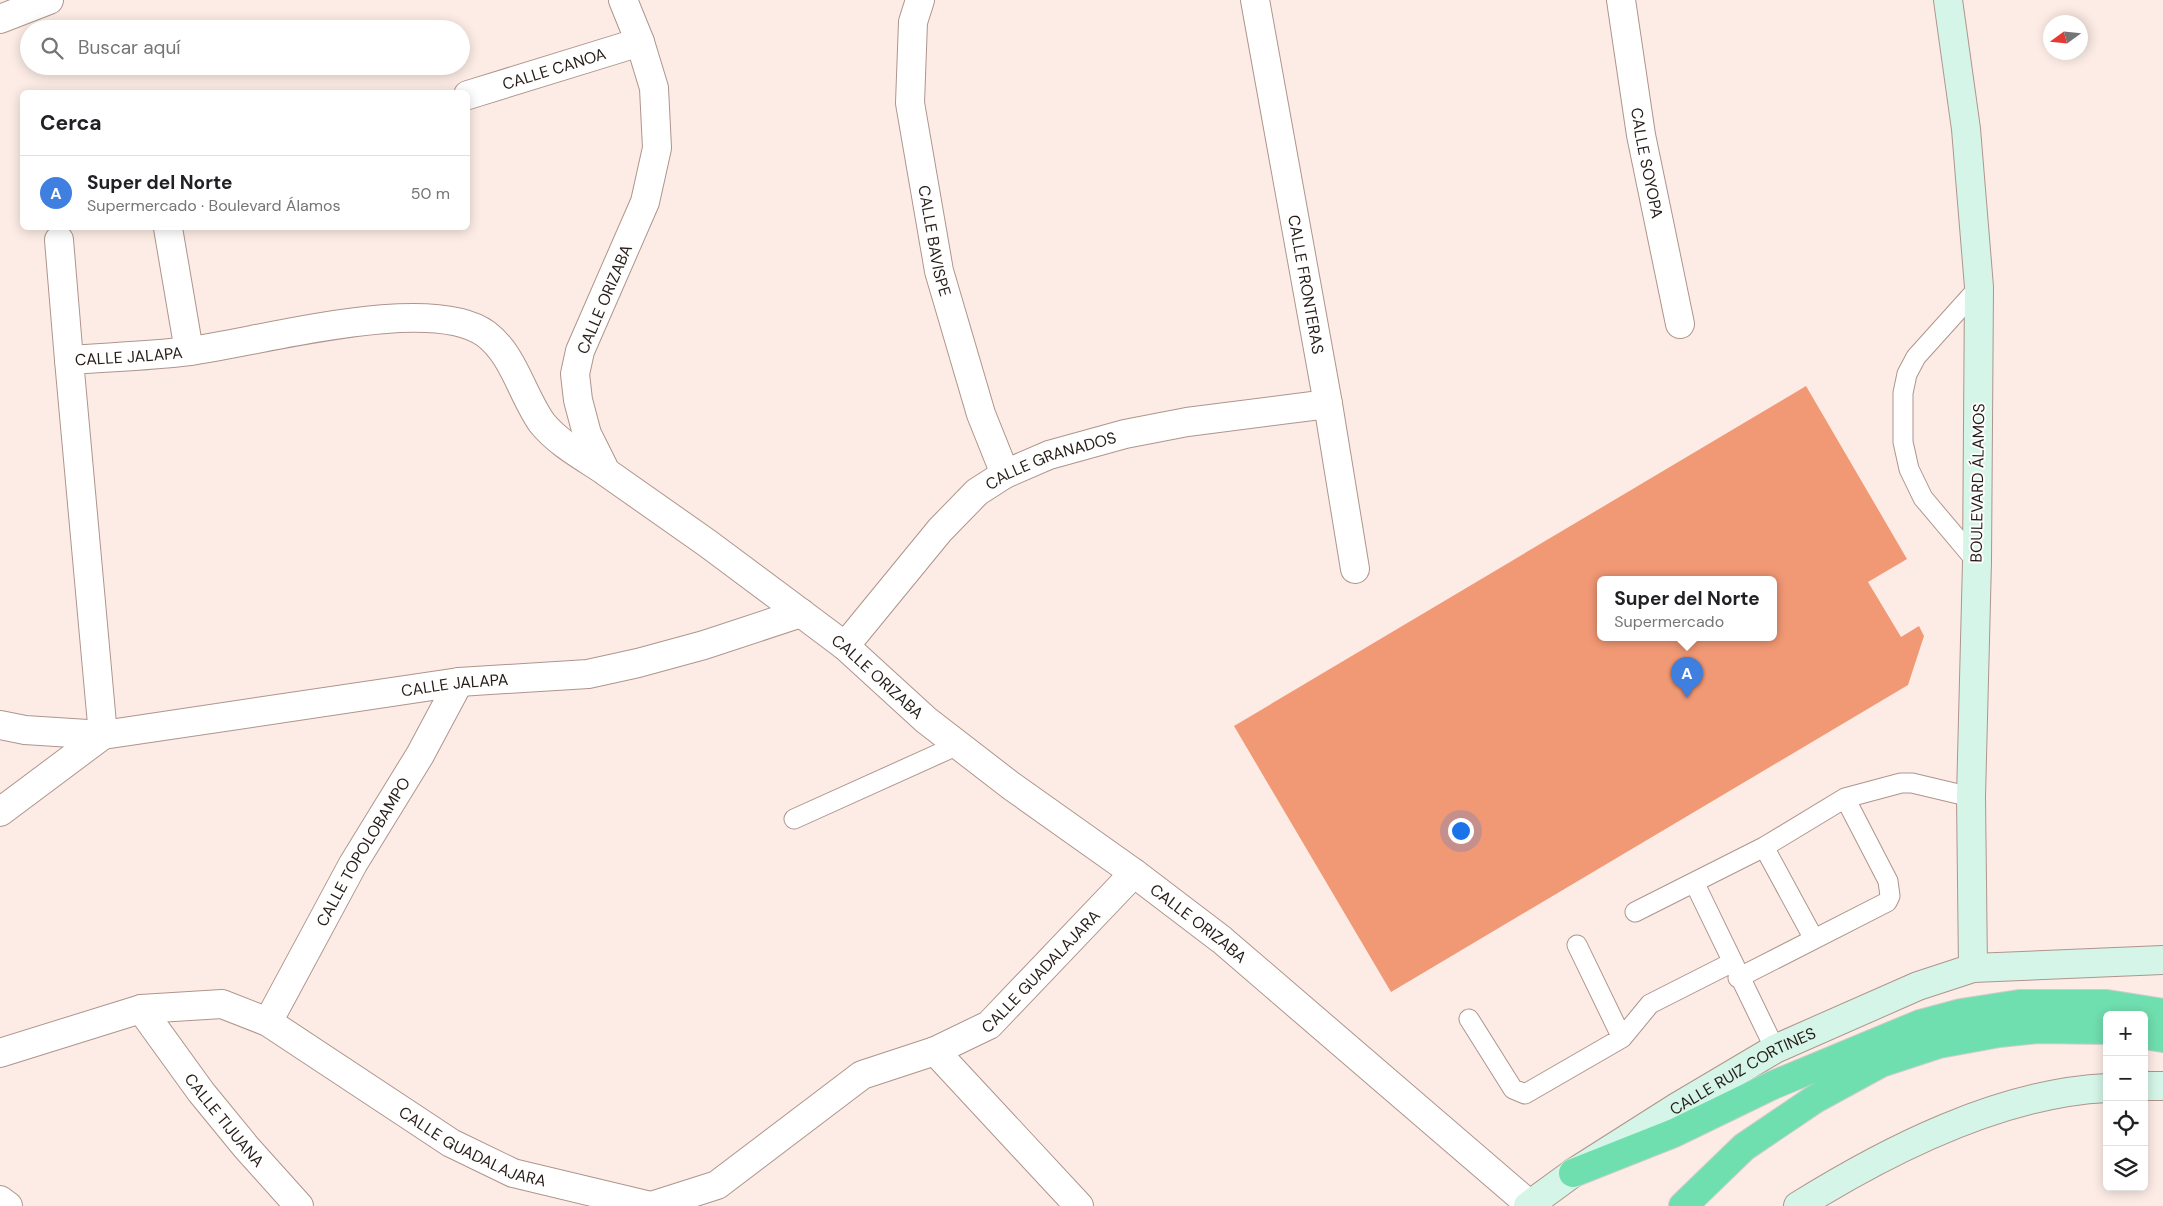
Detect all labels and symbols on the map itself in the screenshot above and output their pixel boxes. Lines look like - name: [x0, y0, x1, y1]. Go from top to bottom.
- north arrow: [2043, 15, 2088, 60]
- street label: CALLE CANOA: [500, 43, 609, 95]
- street label: CALLE SOYOPA: [1626, 106, 1668, 221]
- street label: CALLE BAVISPE: [913, 184, 956, 299]
- street label: CALLE FRONTERAS: [1283, 213, 1329, 356]
- street label: CALLE ORIZABA: [572, 241, 637, 357]
- street label: CALLE JALAPA: [74, 342, 184, 371]
- street label: BOULEVARD ÁLAMOS: [1966, 403, 1989, 563]
- street label: CALLE GRANADOS: [981, 427, 1119, 495]
- street label: CALLE ORIZABA: [827, 630, 928, 724]
- pin: A: [1671, 657, 1703, 698]
- street label: CALLE JALAPA: [400, 669, 509, 701]
- street label: CALLE TOPOLOBAMPO: [311, 773, 415, 930]
- your location: [1448, 818, 1474, 844]
- street label: CALLE ORIZABA: [1146, 879, 1251, 968]
- street label: CALLE GUADALAJARA: [978, 905, 1105, 1038]
- street label: CALLE RUIZ CORTINES: [1666, 1022, 1819, 1120]
- street label: CALLE TIJUANA: [180, 1069, 269, 1172]
- street label: CALLE GUADALAJARA: [395, 1101, 549, 1192]

